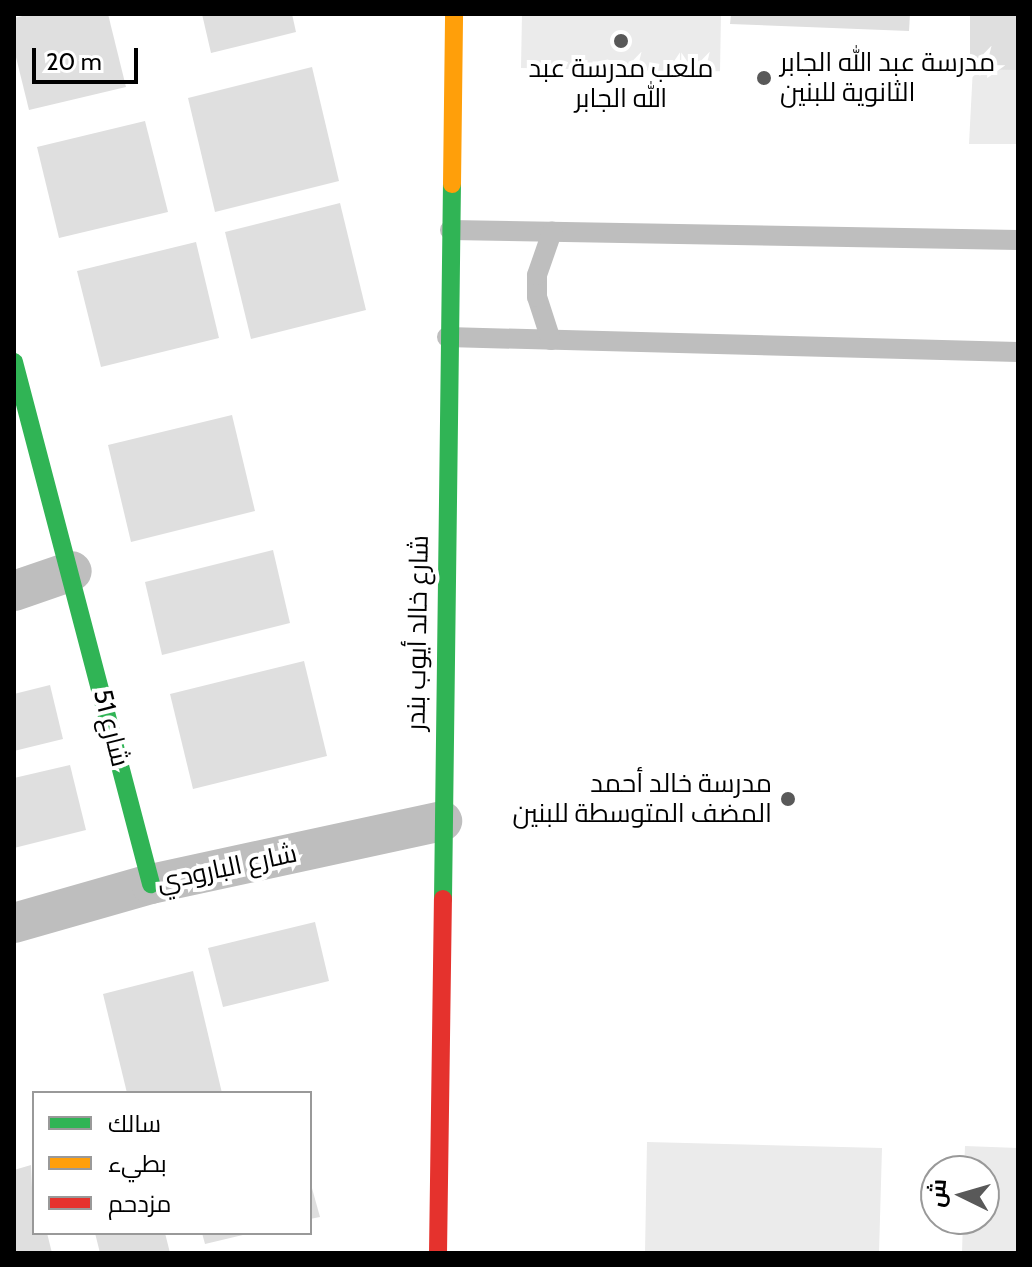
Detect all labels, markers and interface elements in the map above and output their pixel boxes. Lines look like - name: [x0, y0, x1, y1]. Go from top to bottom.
- scale bar: [36, 32, 142, 82]
- marker: ملعب مدرسة عبد الله الجابر: [612, 32, 630, 50]
- text: 20 m: [46, 47, 102, 76]
- place label: مدرسة عبد الله الجابر الثانوية للبنين: [780, 47, 995, 108]
- place label: ملعب مدرسة عبد الله الجابر: [528, 53, 714, 114]
- marker: مدرسة عبد الله الجابر الثانوية للبنين: [755, 69, 773, 87]
- street label: شارع خالد أيوب بندر: [401, 535, 435, 731]
- street label: شارع 51: [86, 686, 136, 770]
- place label: مدرسة خالد أحمد المضف المتوسطة للبنين: [512, 768, 772, 830]
- marker: مدرسة خالد أحمد المضف المتوسطة للبنين: [779, 790, 797, 808]
- street label: شارع البارودي: [154, 838, 300, 898]
- legend: [32, 1091, 312, 1235]
- text: سالك: [108, 1109, 161, 1138]
- text: بطيء: [108, 1149, 167, 1178]
- north arrow: [920, 1155, 1000, 1235]
- text: ش: [923, 1178, 952, 1208]
- text: مزدحم: [108, 1189, 171, 1218]

